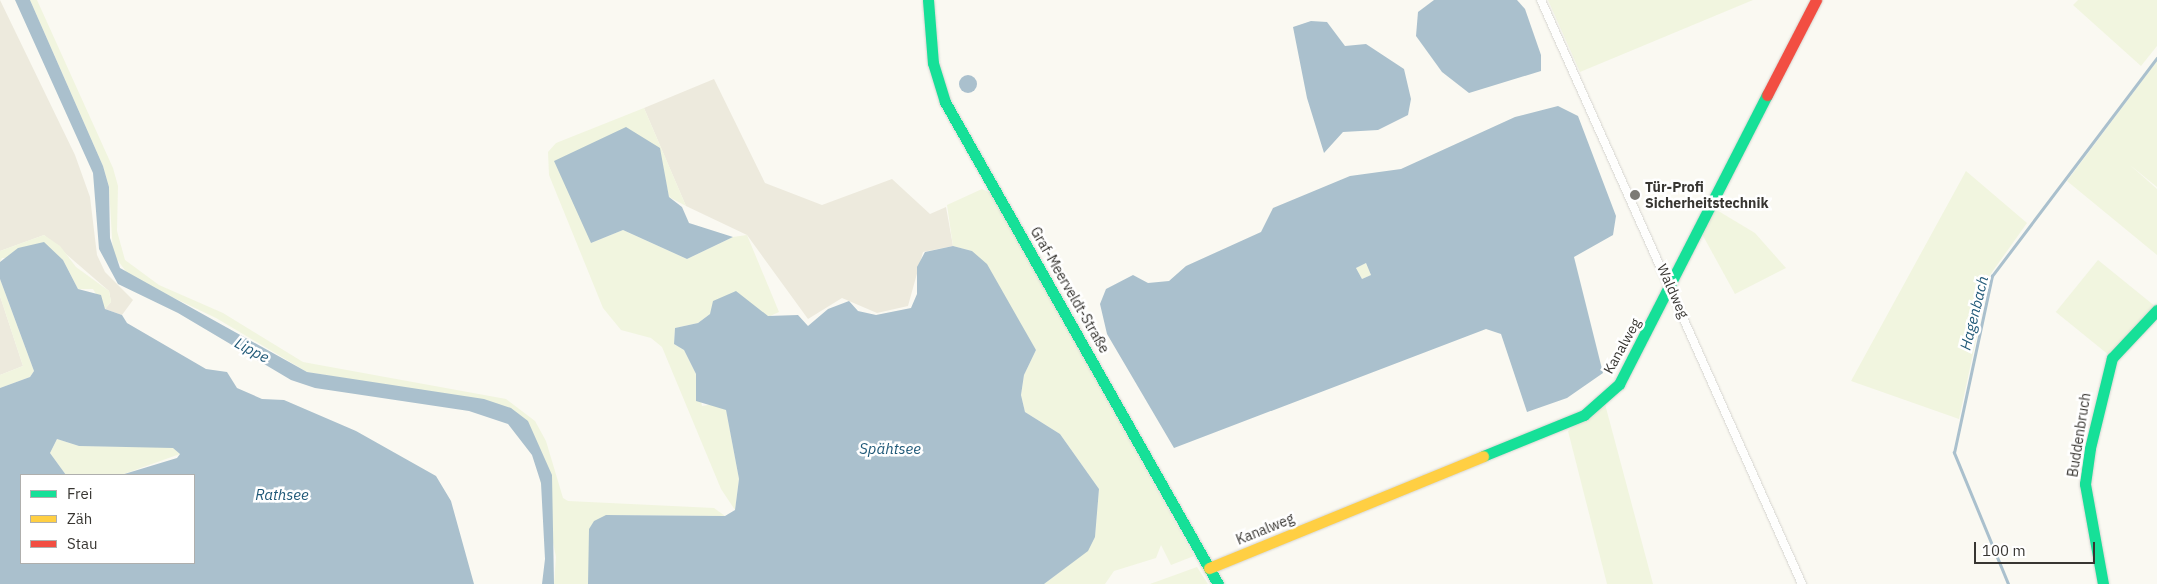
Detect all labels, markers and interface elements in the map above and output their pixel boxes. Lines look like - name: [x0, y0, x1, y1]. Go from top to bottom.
- place label: Tür-Profi Sicherheitstechnik: [1645, 179, 1769, 212]
- marker: Tür-Profi Sicherheitstechnik: [1629, 189, 1641, 201]
- street label: Graf-Meerveldt-Straße: [1027, 224, 1113, 356]
- street label: Waldweg: [1654, 261, 1692, 321]
- water label: Hagenbach: [1956, 274, 1992, 352]
- street label: Kanalweg: [1600, 315, 1644, 377]
- water label: Lippe: [232, 334, 272, 366]
- street label: Buddenbruch: [2064, 392, 2094, 478]
- water label: Spähtsee: [859, 440, 921, 458]
- legend: [20, 474, 195, 564]
- text: Frei: [67, 484, 93, 503]
- water label: Rathsee: [255, 486, 309, 504]
- text: Zäh: [67, 509, 92, 528]
- street label: Kanalweg: [1234, 510, 1296, 548]
- scale bar: [1977, 532, 2098, 564]
- text: Stau: [67, 534, 98, 553]
- text: 100 m: [1982, 541, 2026, 560]

